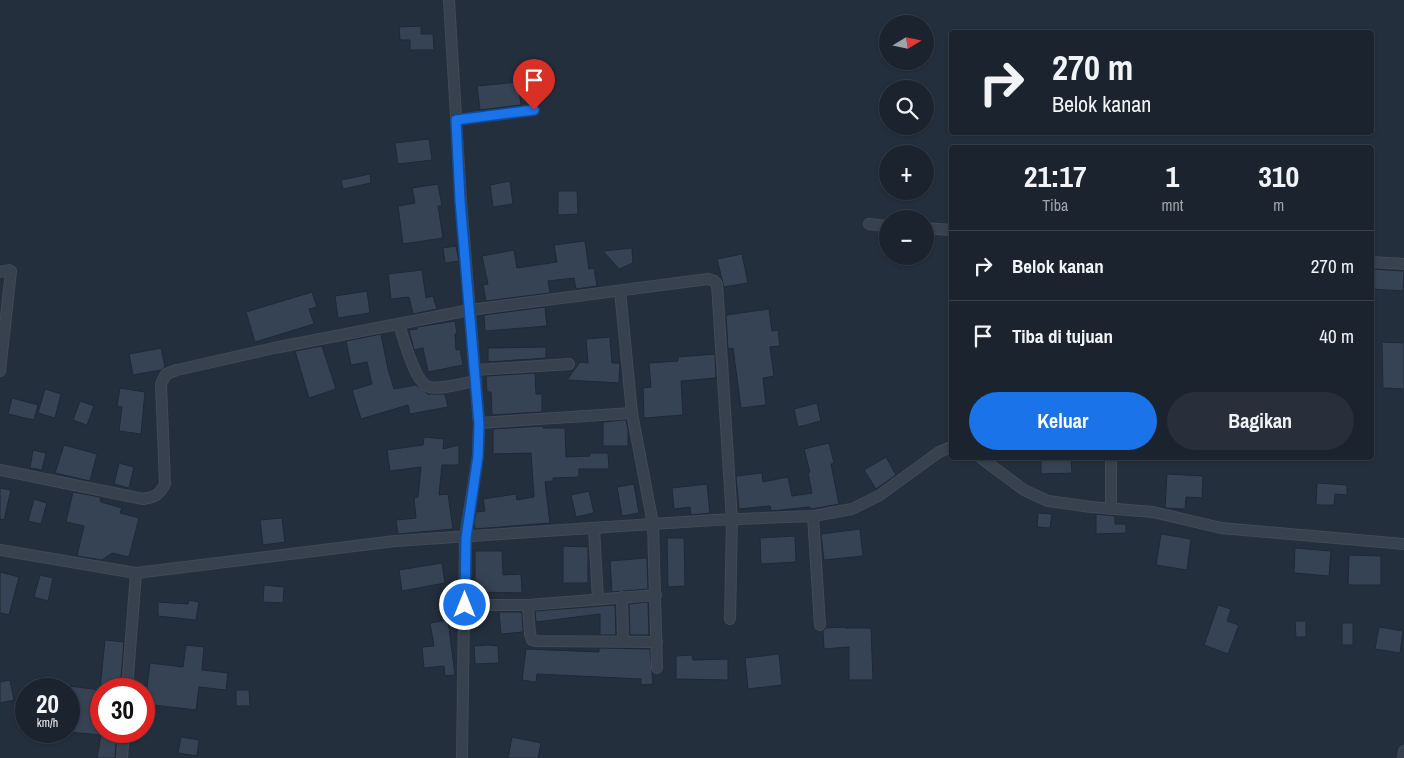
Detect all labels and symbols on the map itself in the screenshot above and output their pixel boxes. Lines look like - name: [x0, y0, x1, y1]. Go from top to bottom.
- north arrow: [879, 15, 934, 70]
- pin: [513, 59, 555, 110]
- position arrow: [438, 578, 490, 630]
- speed limit sign: 30: [90, 678, 155, 743]

